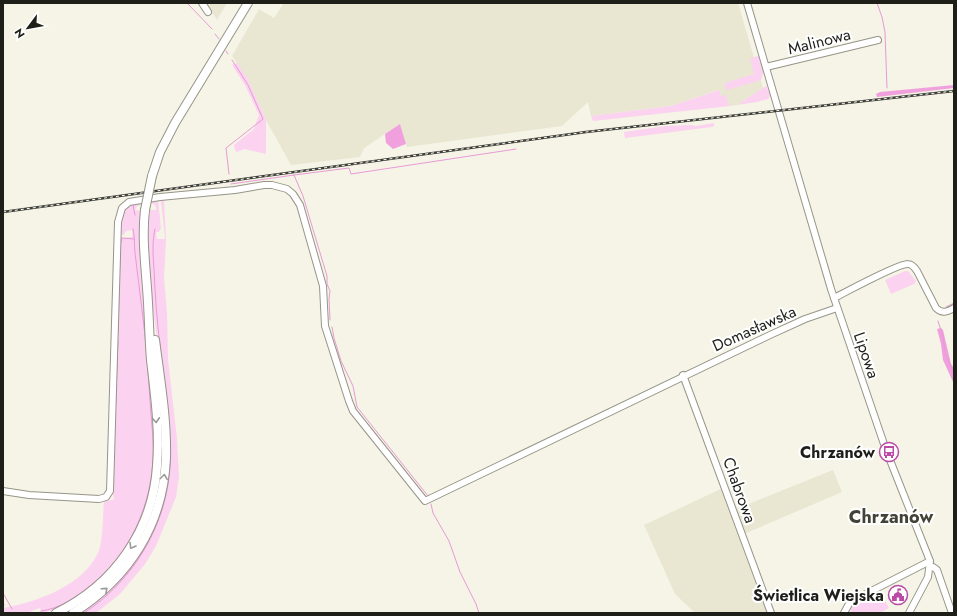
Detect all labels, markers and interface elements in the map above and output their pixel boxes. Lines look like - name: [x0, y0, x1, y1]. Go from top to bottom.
- north arrow: [8, 8, 48, 48]
- street label: Malinowa: [785, 23, 853, 60]
- text: N: [10, 25, 29, 41]
- street label: Domasławska: [709, 300, 800, 357]
- street label: Lipowa: [848, 329, 885, 381]
- one-way arrow: [152, 417, 161, 423]
- place label: Chrzanów: [800, 441, 876, 464]
- bus stop icon: Chrzanów: [878, 441, 900, 463]
- street label: Chabrowa: [717, 454, 762, 526]
- one-way arrow: [159, 474, 168, 480]
- district label: Chrzanów: [849, 504, 933, 530]
- one-way arrow: [129, 541, 136, 548]
- place label: Świetlica Wiejska: [753, 584, 884, 607]
- public building icon: Świetlica Wiejska: [887, 584, 909, 606]
- one-way arrow: [100, 587, 108, 595]

